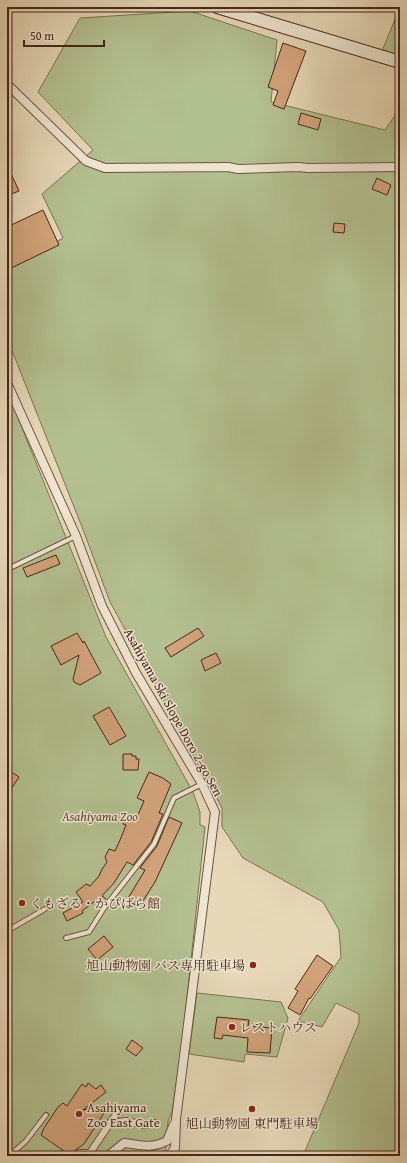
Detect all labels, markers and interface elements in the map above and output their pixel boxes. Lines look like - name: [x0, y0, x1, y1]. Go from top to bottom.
- scale bar: [24, 22, 104, 48]
- text: 50 m: [30, 27, 54, 44]
- street label: Asahiyama Ski Slope Doro 2-go Sen: [119, 625, 228, 800]
- park label: Asahiyama Zoo: [61, 807, 138, 826]
- place label: くもざる・かぴばら館: [30, 894, 160, 913]
- marker: くもざる・かぴばら館: [17, 898, 27, 908]
- place label: 旭山動物園 バス専用駐車場: [86, 956, 245, 975]
- marker: 旭山動物園 バス専用駐車場: [248, 960, 258, 970]
- place label: レストハウス: [240, 1018, 317, 1037]
- marker: レストハウス: [227, 1022, 237, 1032]
- place label: Asahiyama Zoo East Gate: [87, 1098, 160, 1132]
- marker: 旭山動物園 東門駐車場: [247, 1104, 257, 1114]
- marker: Asahiyama Zoo East Gate: [74, 1109, 84, 1119]
- place label: 旭山動物園 東門駐車場: [186, 1114, 318, 1133]

